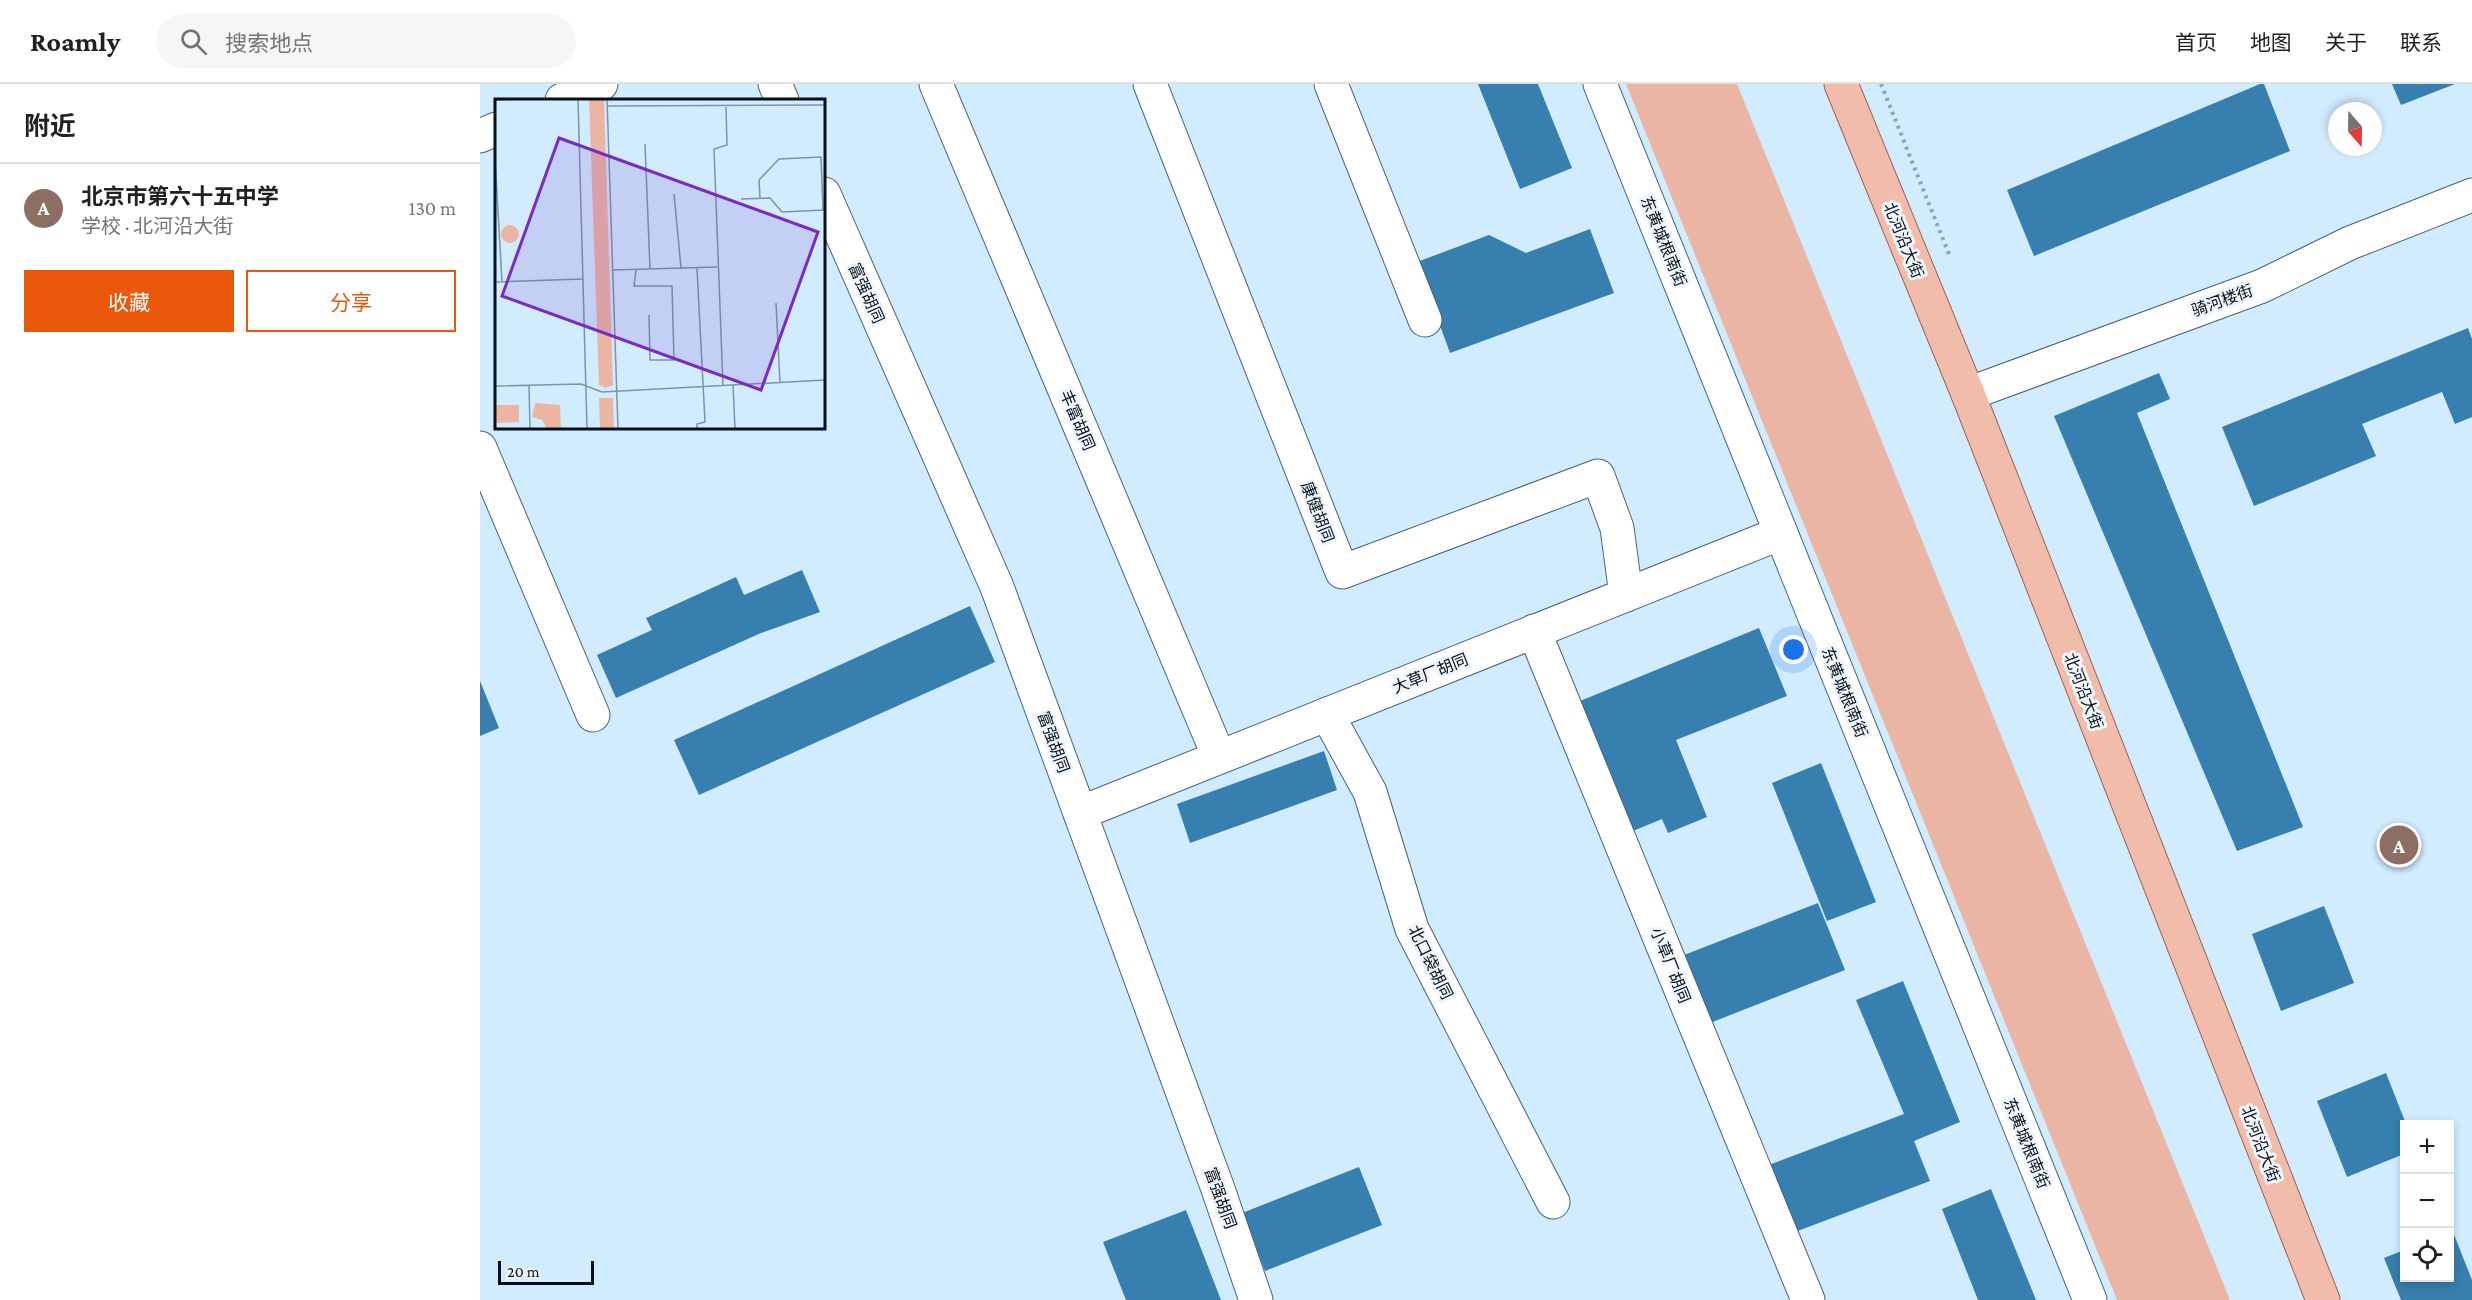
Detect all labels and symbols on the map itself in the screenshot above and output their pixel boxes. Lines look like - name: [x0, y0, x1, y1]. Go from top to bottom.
- inset map: [495, 99, 825, 429]
- north arrow: [2328, 102, 2382, 156]
- street label: 东黄城根南街: [1638, 193, 1689, 289]
- street label: 北河沿大街: [1881, 200, 1926, 280]
- street label: 富强胡同: [846, 261, 887, 326]
- street label: 骑河楼街: [2189, 282, 2255, 319]
- street label: 丰富胡同: [1057, 387, 1098, 453]
- street label: 康健胡同: [1298, 479, 1337, 545]
- your location: [1779, 635, 1808, 664]
- street label: 东黄城根南街: [1819, 644, 1870, 740]
- street label: 大草厂胡同: [1390, 651, 1470, 696]
- street label: 北河沿大街: [2061, 651, 2106, 732]
- street label: 富强胡同: [1035, 709, 1072, 775]
- pin: A: [2380, 822, 2418, 867]
- street label: 北口袋胡同: [1405, 923, 1456, 1002]
- street label: 小草厂胡同: [1648, 925, 1693, 1005]
- street label: 东黄城根南街: [2001, 1095, 2052, 1191]
- street label: 北河沿大街: [2238, 1104, 2283, 1185]
- street label: 富强胡同: [1202, 1165, 1239, 1231]
- scale bar: [498, 1258, 594, 1286]

